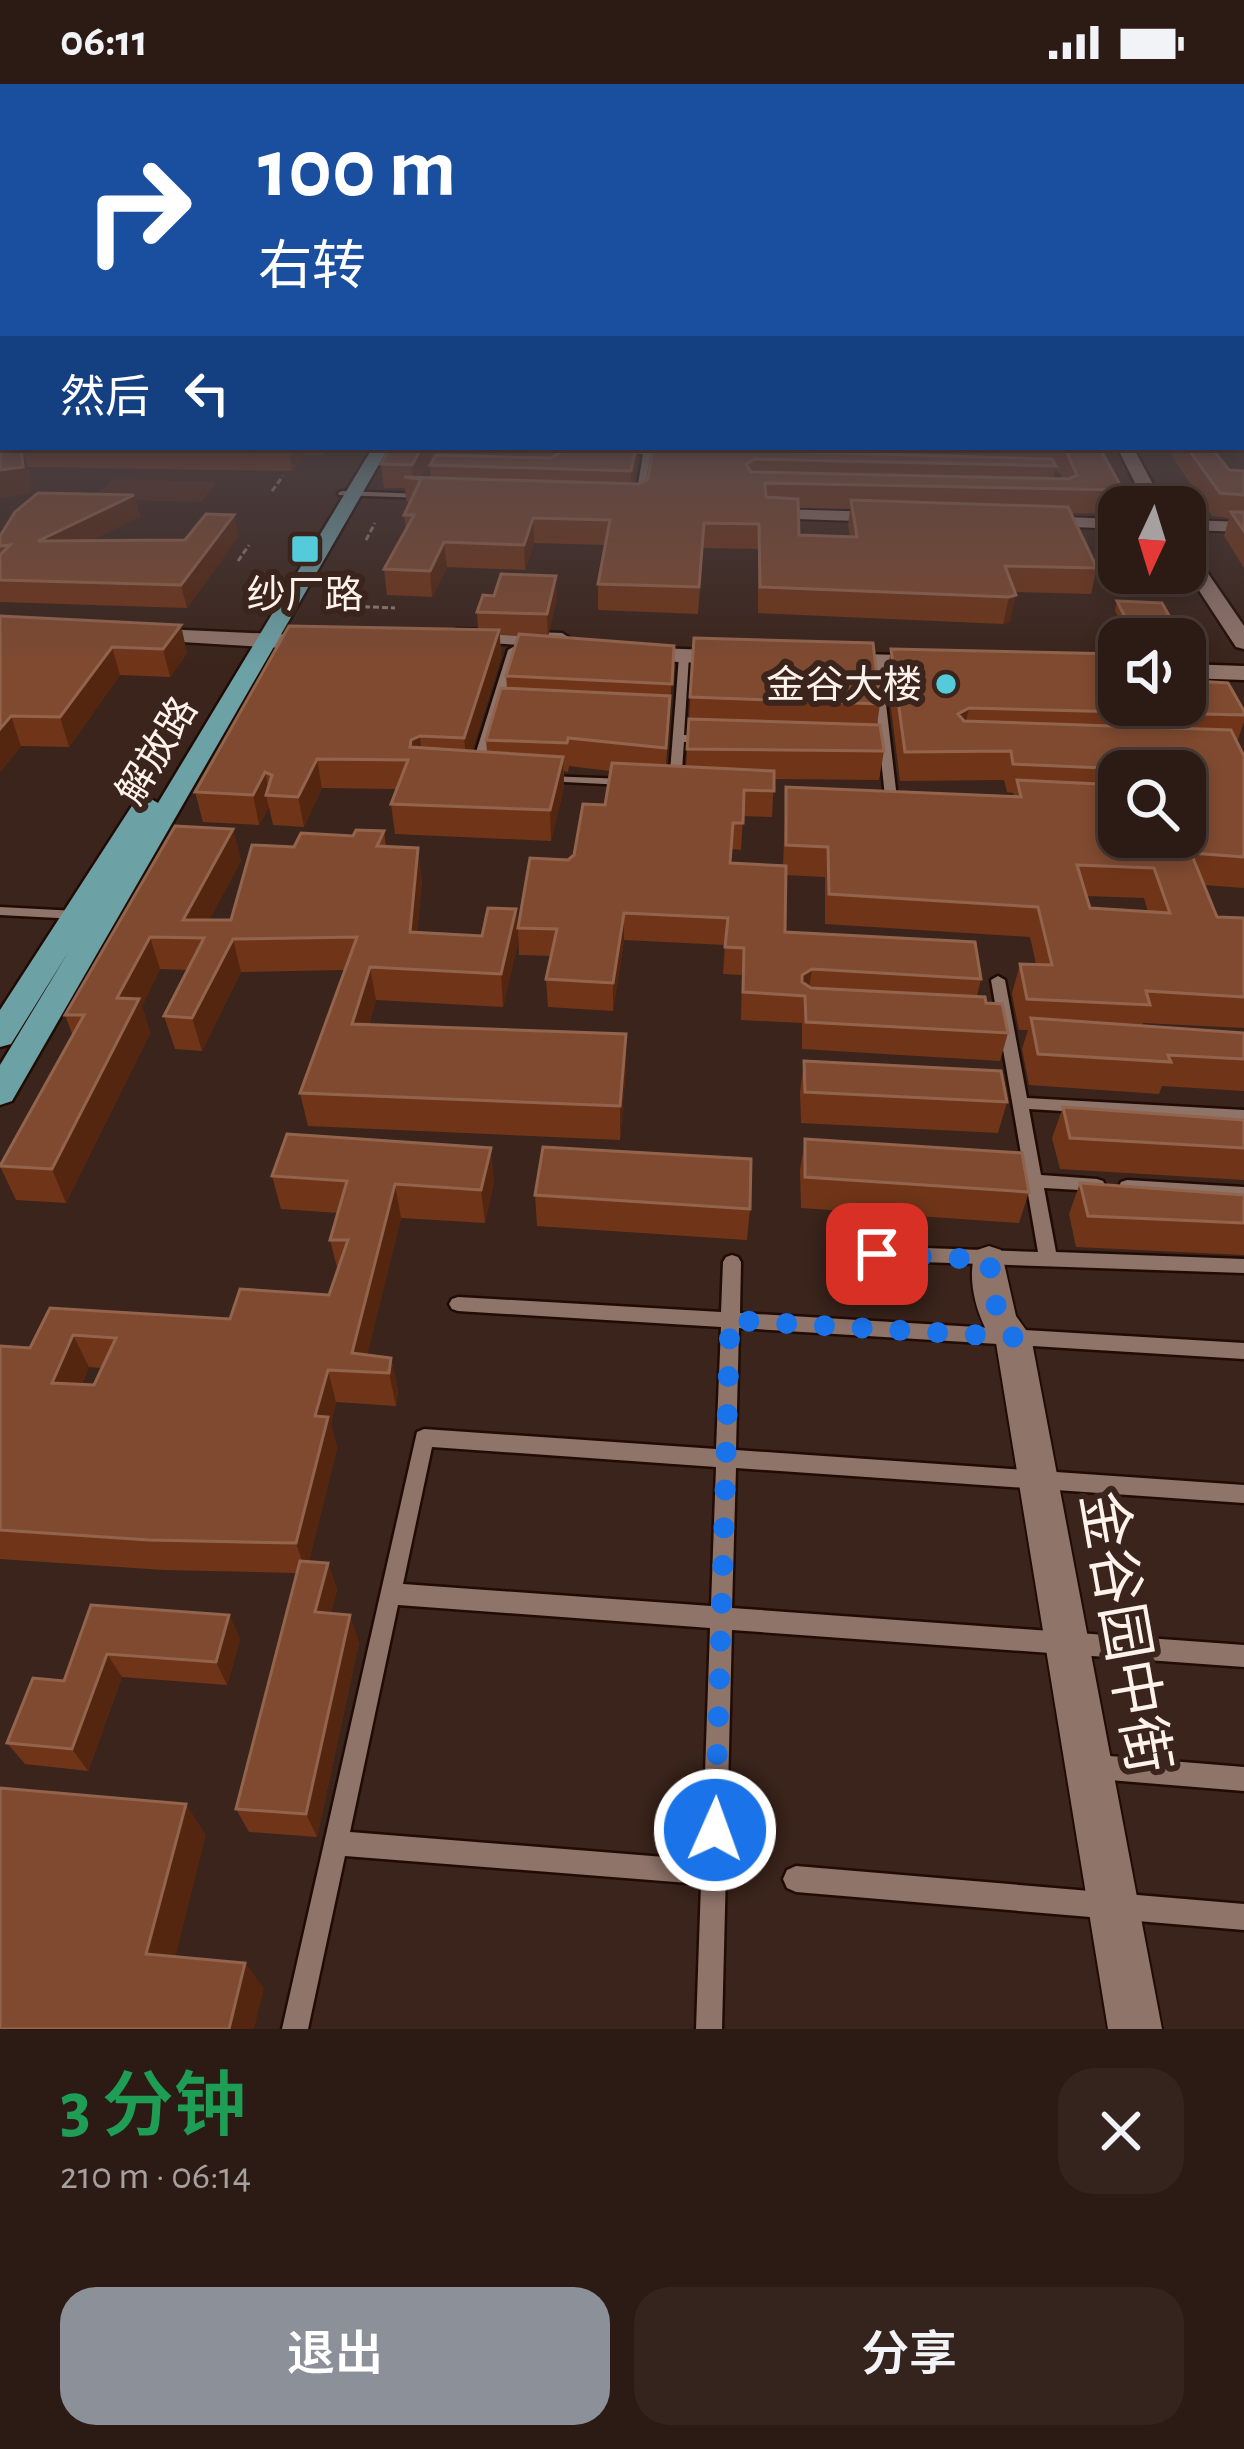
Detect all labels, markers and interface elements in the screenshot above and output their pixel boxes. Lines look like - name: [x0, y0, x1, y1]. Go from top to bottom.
- text: 06:11: [60, 19, 148, 64]
- text: 100 m: [258, 128, 456, 212]
- icon: right: [60, 132, 216, 288]
- text: 右转: [258, 241, 366, 295]
- icon: left: [174, 360, 240, 426]
- text: 然后: [60, 376, 150, 421]
- north arrow: [1098, 486, 1206, 594]
- map controls: [1098, 486, 1206, 858]
- marker: 纱厂路: [289, 533, 321, 565]
- place label: 纱厂路: [246, 575, 364, 616]
- button: sound: [1098, 618, 1206, 726]
- place label: 金谷大楼: [766, 664, 922, 706]
- marker: 金谷大楼: [933, 671, 959, 697]
- street label: 解放路: [109, 690, 205, 811]
- button: search: [1098, 750, 1206, 858]
- pin: [826, 1203, 928, 1305]
- icon: arrive: [844, 1221, 910, 1287]
- street label: 金谷园中街: [1071, 1487, 1179, 1778]
- position arrow: [652, 1767, 778, 1893]
- button: close: [1058, 2068, 1184, 2194]
- text: 3 分钟: [60, 2072, 246, 2144]
- text: 210 m · 06:14: [60, 2157, 251, 2196]
- button: 退出: [60, 2287, 610, 2425]
- button: 分享: [634, 2287, 1184, 2425]

